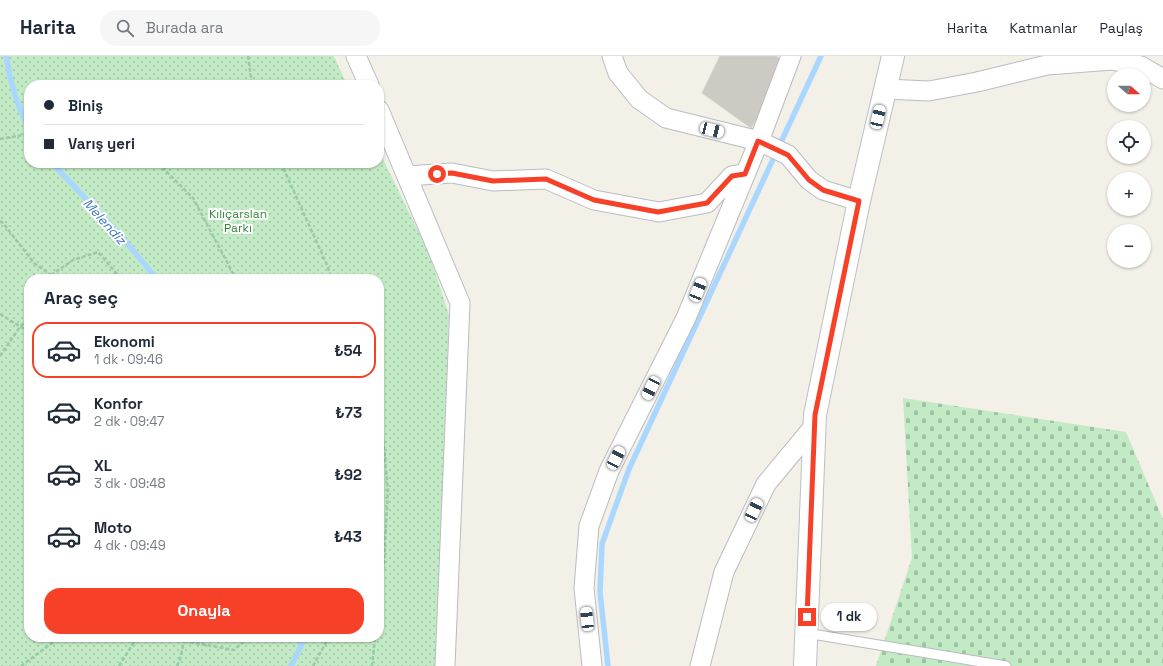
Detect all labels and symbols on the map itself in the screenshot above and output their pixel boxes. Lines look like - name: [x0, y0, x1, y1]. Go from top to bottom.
- north arrow: [1107, 68, 1151, 112]
- car: [869, 104, 887, 130]
- car: [699, 121, 725, 139]
- route start: [428, 165, 446, 183]
- water label: Melendiz: [80, 195, 131, 249]
- park label: Kılıçarslan Parkı: [209, 206, 267, 236]
- car: [688, 277, 708, 303]
- car: [640, 375, 662, 401]
- car: [605, 445, 627, 471]
- car: [743, 497, 765, 523]
- callout: 1 dk: [821, 603, 877, 631]
- car: [580, 606, 594, 632]
- route end: [798, 608, 816, 626]

